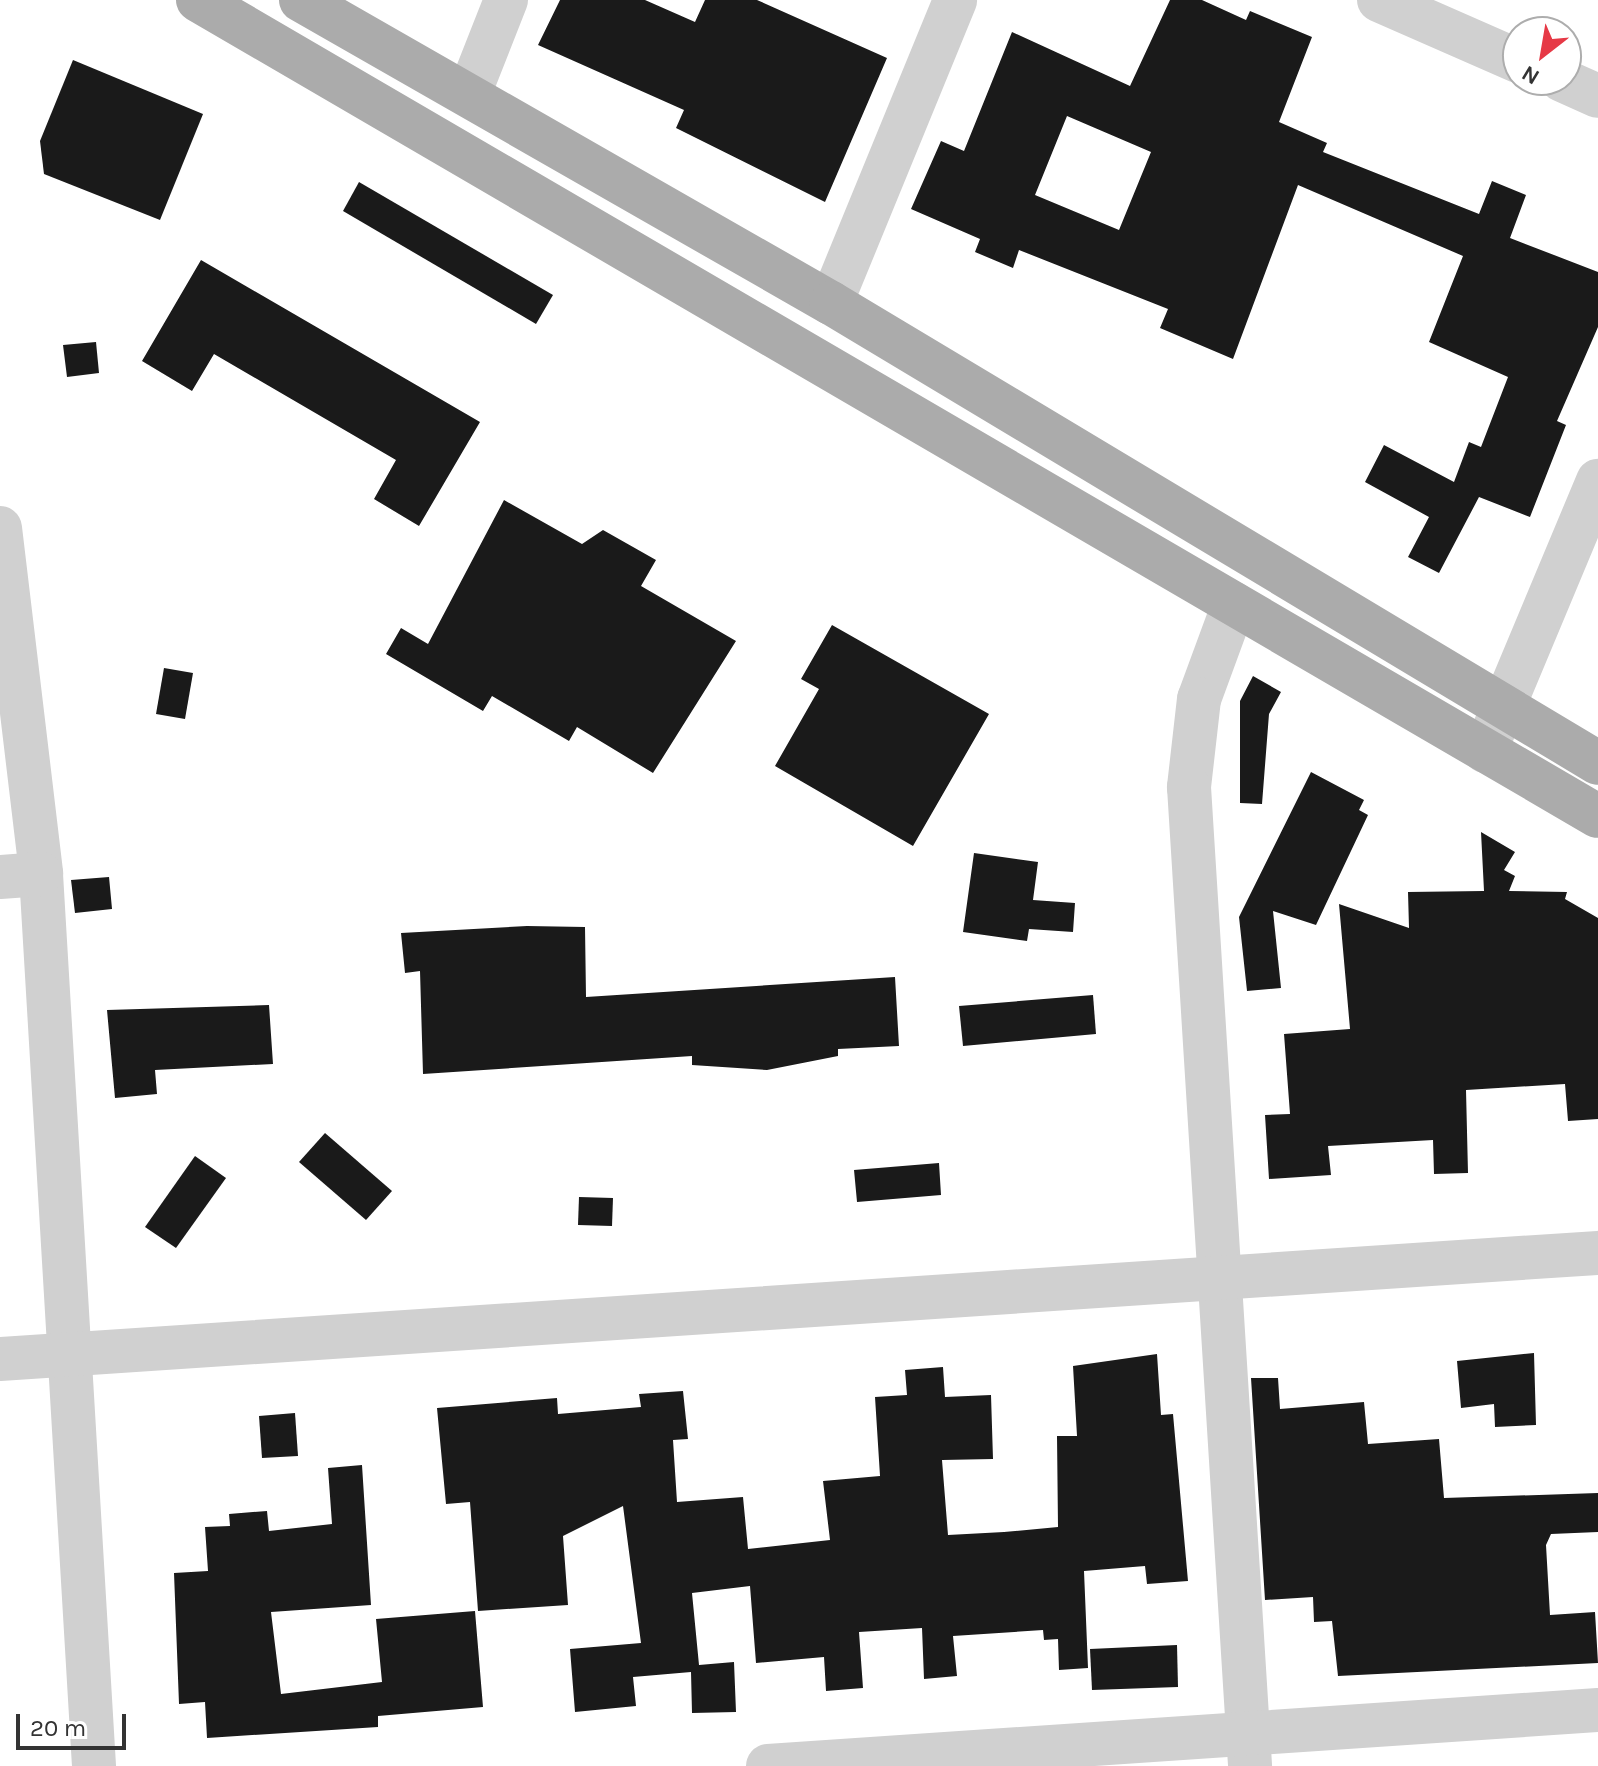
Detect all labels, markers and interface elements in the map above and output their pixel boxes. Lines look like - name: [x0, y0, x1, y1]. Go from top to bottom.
- north arrow: [1502, 16, 1582, 96]
- text: N: [1517, 60, 1544, 90]
- scale bar: [20, 1698, 130, 1748]
- text: 20 m: [30, 1714, 86, 1742]

